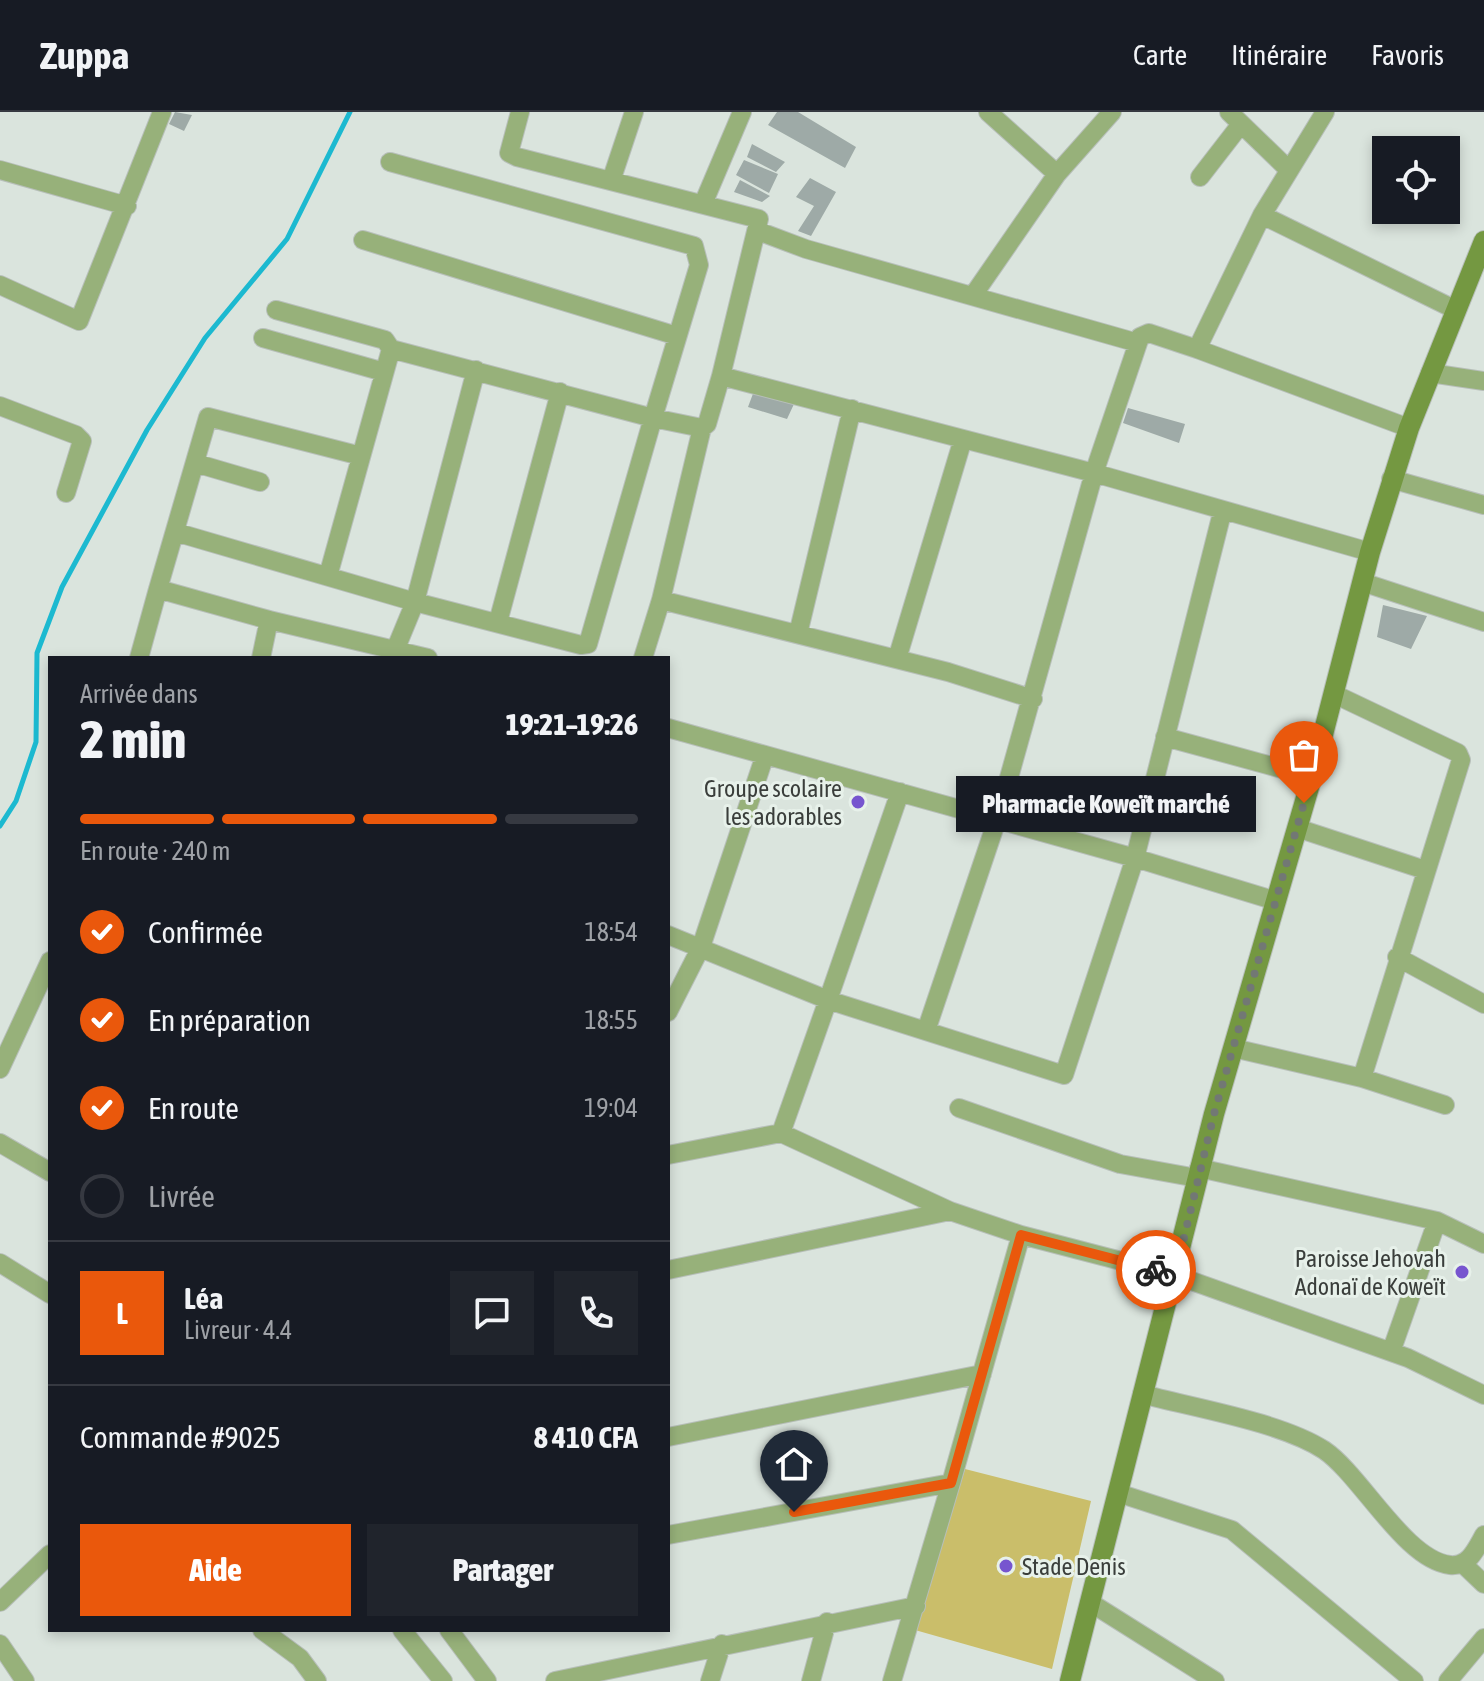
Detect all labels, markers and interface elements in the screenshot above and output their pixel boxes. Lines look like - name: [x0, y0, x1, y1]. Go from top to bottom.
- text: Zuppa: [40, 34, 129, 77]
- text: Carte: [1133, 39, 1187, 71]
- text: Itinéraire: [1231, 39, 1327, 71]
- text: Favoris: [1371, 39, 1444, 71]
- map controls: [1372, 136, 1460, 224]
- button: locate: [1372, 136, 1460, 224]
- text: Arrivée dans: [80, 679, 198, 709]
- text: 19:21–19:26: [506, 707, 638, 741]
- text: 2 min: [80, 709, 186, 769]
- pin: [1270, 721, 1338, 803]
- icon: bag: [1282, 733, 1326, 777]
- place label: Groupe scolaire les adorables: [704, 775, 842, 830]
- callout: Pharmacie Koweït marché: [956, 775, 1256, 831]
- text: Pharmacie Koweït marché: [982, 789, 1230, 819]
- marker: Groupe scolaire les adorables: [849, 793, 867, 811]
- text: En route · 240 m: [80, 836, 230, 866]
- icon: check: [80, 910, 124, 954]
- text: Confirmée: [148, 915, 263, 949]
- text: 18:54: [584, 917, 638, 947]
- icon: check: [80, 998, 124, 1042]
- text: En préparation: [148, 1003, 311, 1037]
- text: 18:55: [584, 1005, 638, 1035]
- icon: check: [80, 1086, 124, 1130]
- text: En route: [148, 1091, 239, 1125]
- text: 19:04: [584, 1093, 638, 1123]
- text: Livrée: [148, 1179, 215, 1213]
- courier: [1116, 1230, 1196, 1310]
- place label: Paroisse Jehovah Adonaï de Koweït: [1295, 1245, 1446, 1300]
- icon: bike: [1134, 1248, 1178, 1292]
- marker: Paroisse Jehovah Adonaï de Koweït: [1453, 1263, 1471, 1281]
- button: chat: [450, 1271, 534, 1355]
- button: phone: [554, 1271, 638, 1355]
- text: Léa: [184, 1281, 223, 1315]
- text: L: [116, 1296, 128, 1330]
- text: Livreur · 4.4: [184, 1315, 292, 1345]
- text: Commande #9025: [80, 1420, 281, 1454]
- text: 8 410 CFA: [534, 1420, 638, 1454]
- pin: [760, 1430, 828, 1512]
- icon: home: [772, 1442, 816, 1486]
- button: Aide: [80, 1524, 351, 1616]
- button: Partager: [367, 1524, 638, 1616]
- place label: Stade Denis: [1022, 1553, 1126, 1580]
- marker: Stade Denis: [997, 1557, 1015, 1575]

